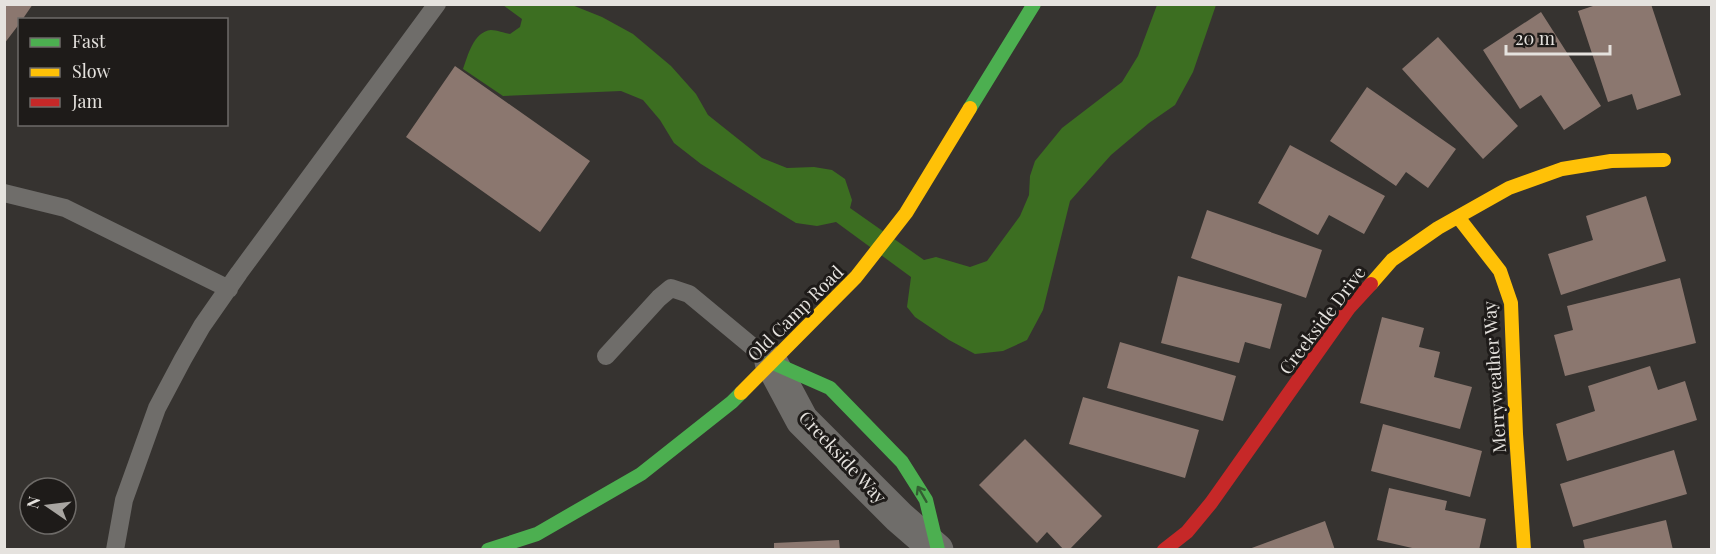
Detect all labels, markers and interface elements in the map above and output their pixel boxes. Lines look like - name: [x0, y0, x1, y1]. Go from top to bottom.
- legend: [18, 18, 228, 126]
- scale bar: [1506, 18, 1610, 56]
- text: 20 m: [1515, 26, 1555, 50]
- text: Fast: [72, 29, 106, 53]
- text: Slow: [72, 59, 110, 83]
- text: Jam: [71, 89, 102, 113]
- street label: Old Camp Road: [742, 259, 849, 366]
- street label: Creekside Drive: [1273, 261, 1371, 379]
- street label: Merryweather Way: [1477, 300, 1511, 454]
- street label: Creekside Way: [794, 406, 892, 508]
- north arrow: [18, 476, 78, 536]
- one-way arrow: [916, 486, 928, 503]
- text: N: [21, 494, 45, 510]

